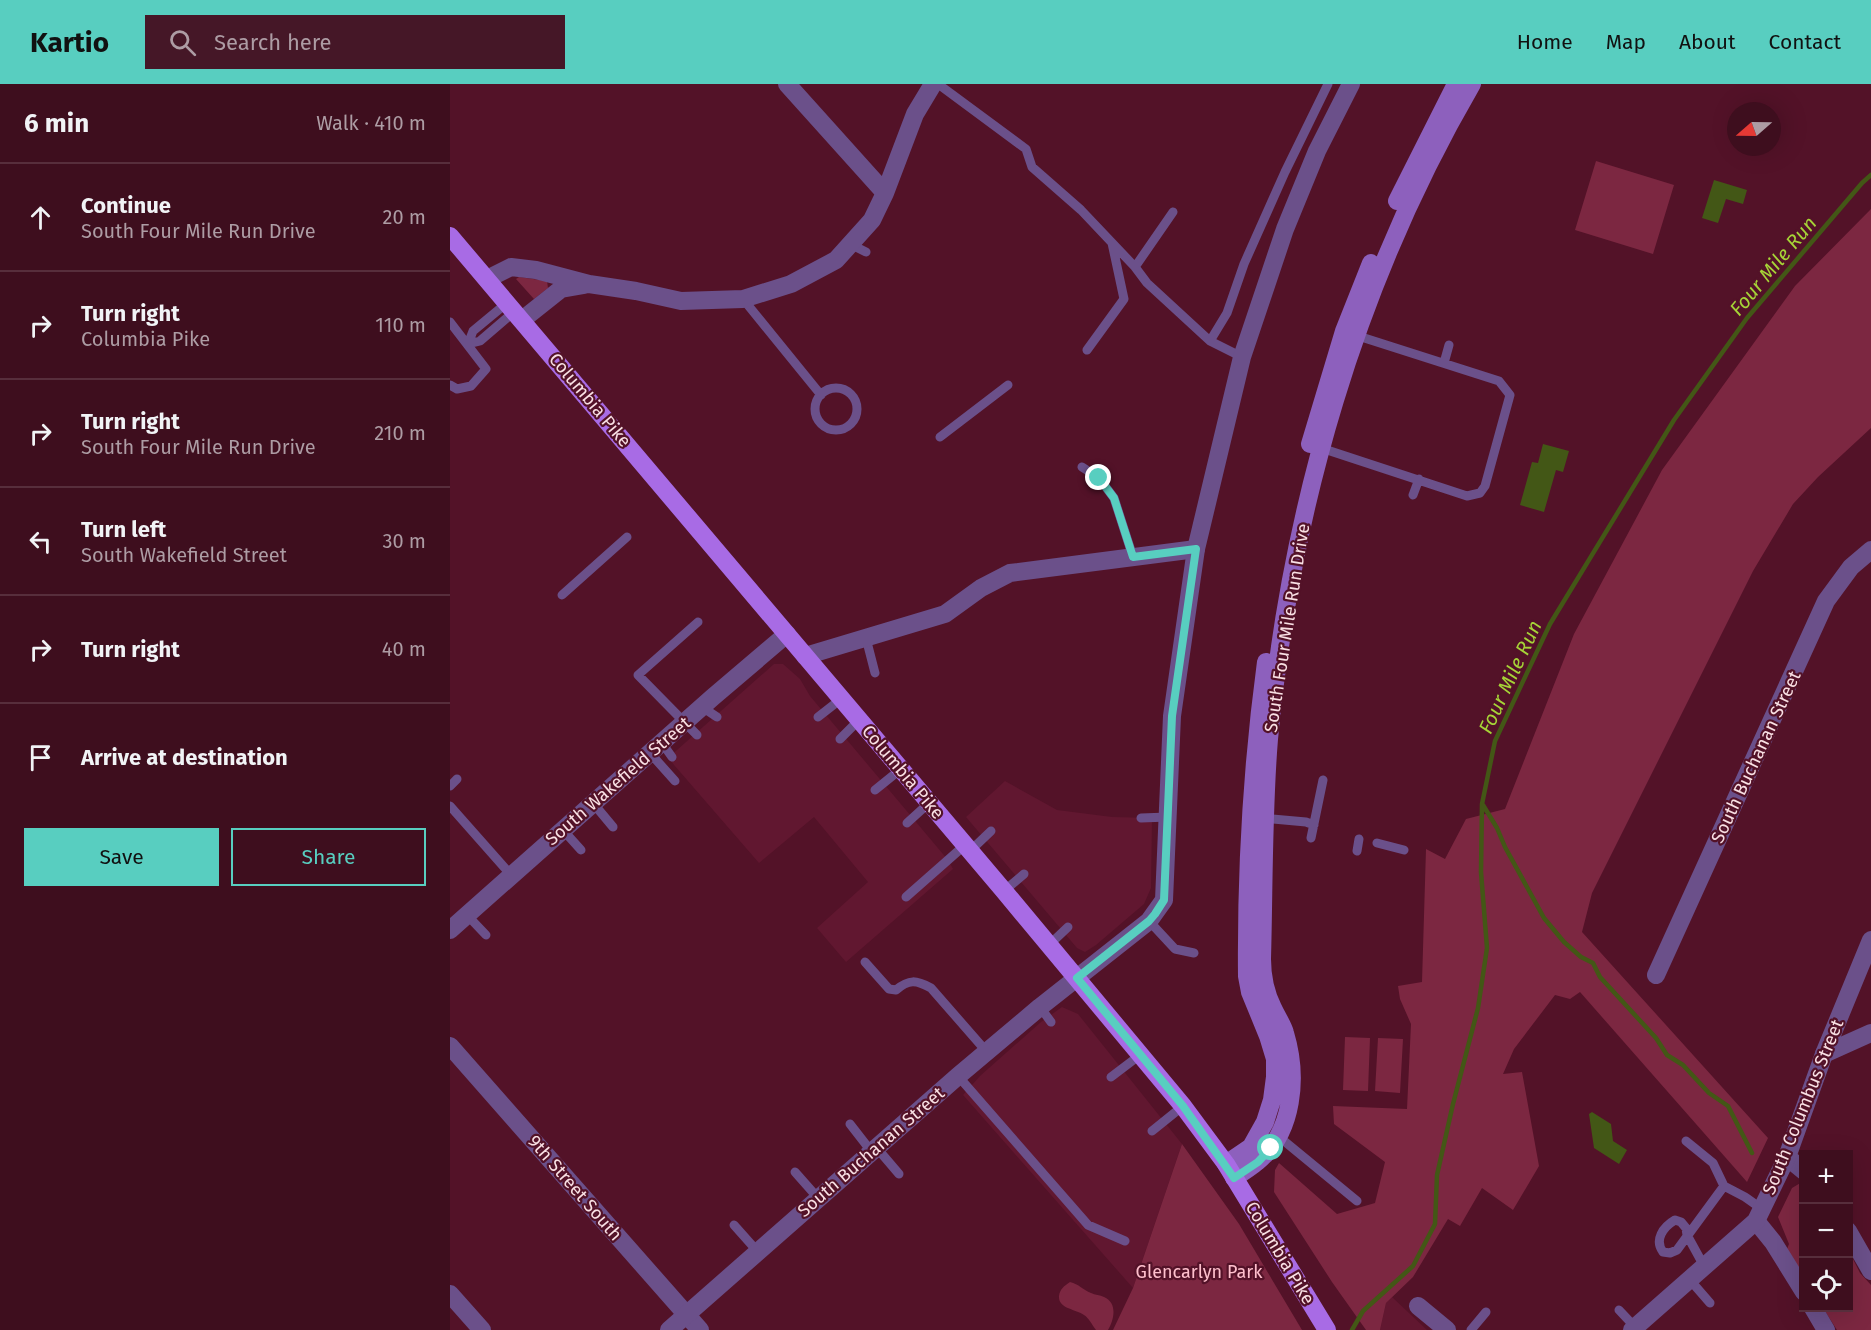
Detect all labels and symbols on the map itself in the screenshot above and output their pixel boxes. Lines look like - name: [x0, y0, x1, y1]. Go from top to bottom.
- north arrow: [1727, 102, 1781, 156]
- water label: Four Mile Run: [1725, 211, 1821, 321]
- street label: Columbia Pike: [544, 348, 636, 452]
- route end: [1085, 464, 1111, 490]
- street label: South Four Mile Run Drive: [1260, 522, 1314, 734]
- water label: Four Mile Run: [1473, 617, 1547, 737]
- street label: South Buchanan Street: [1706, 667, 1806, 847]
- street label: South Wakefield Street: [541, 712, 696, 850]
- street label: Columbia Pike: [857, 720, 949, 824]
- street label: South Columbus Street: [1758, 1016, 1848, 1198]
- street label: South Buchanan Street: [793, 1082, 949, 1222]
- street label: 9th Street South: [523, 1131, 627, 1245]
- route start: [1257, 1134, 1283, 1160]
- street label: Columbia Pike: [1241, 1198, 1319, 1308]
- park label: Glencarlyn Park: [1136, 1261, 1263, 1283]

